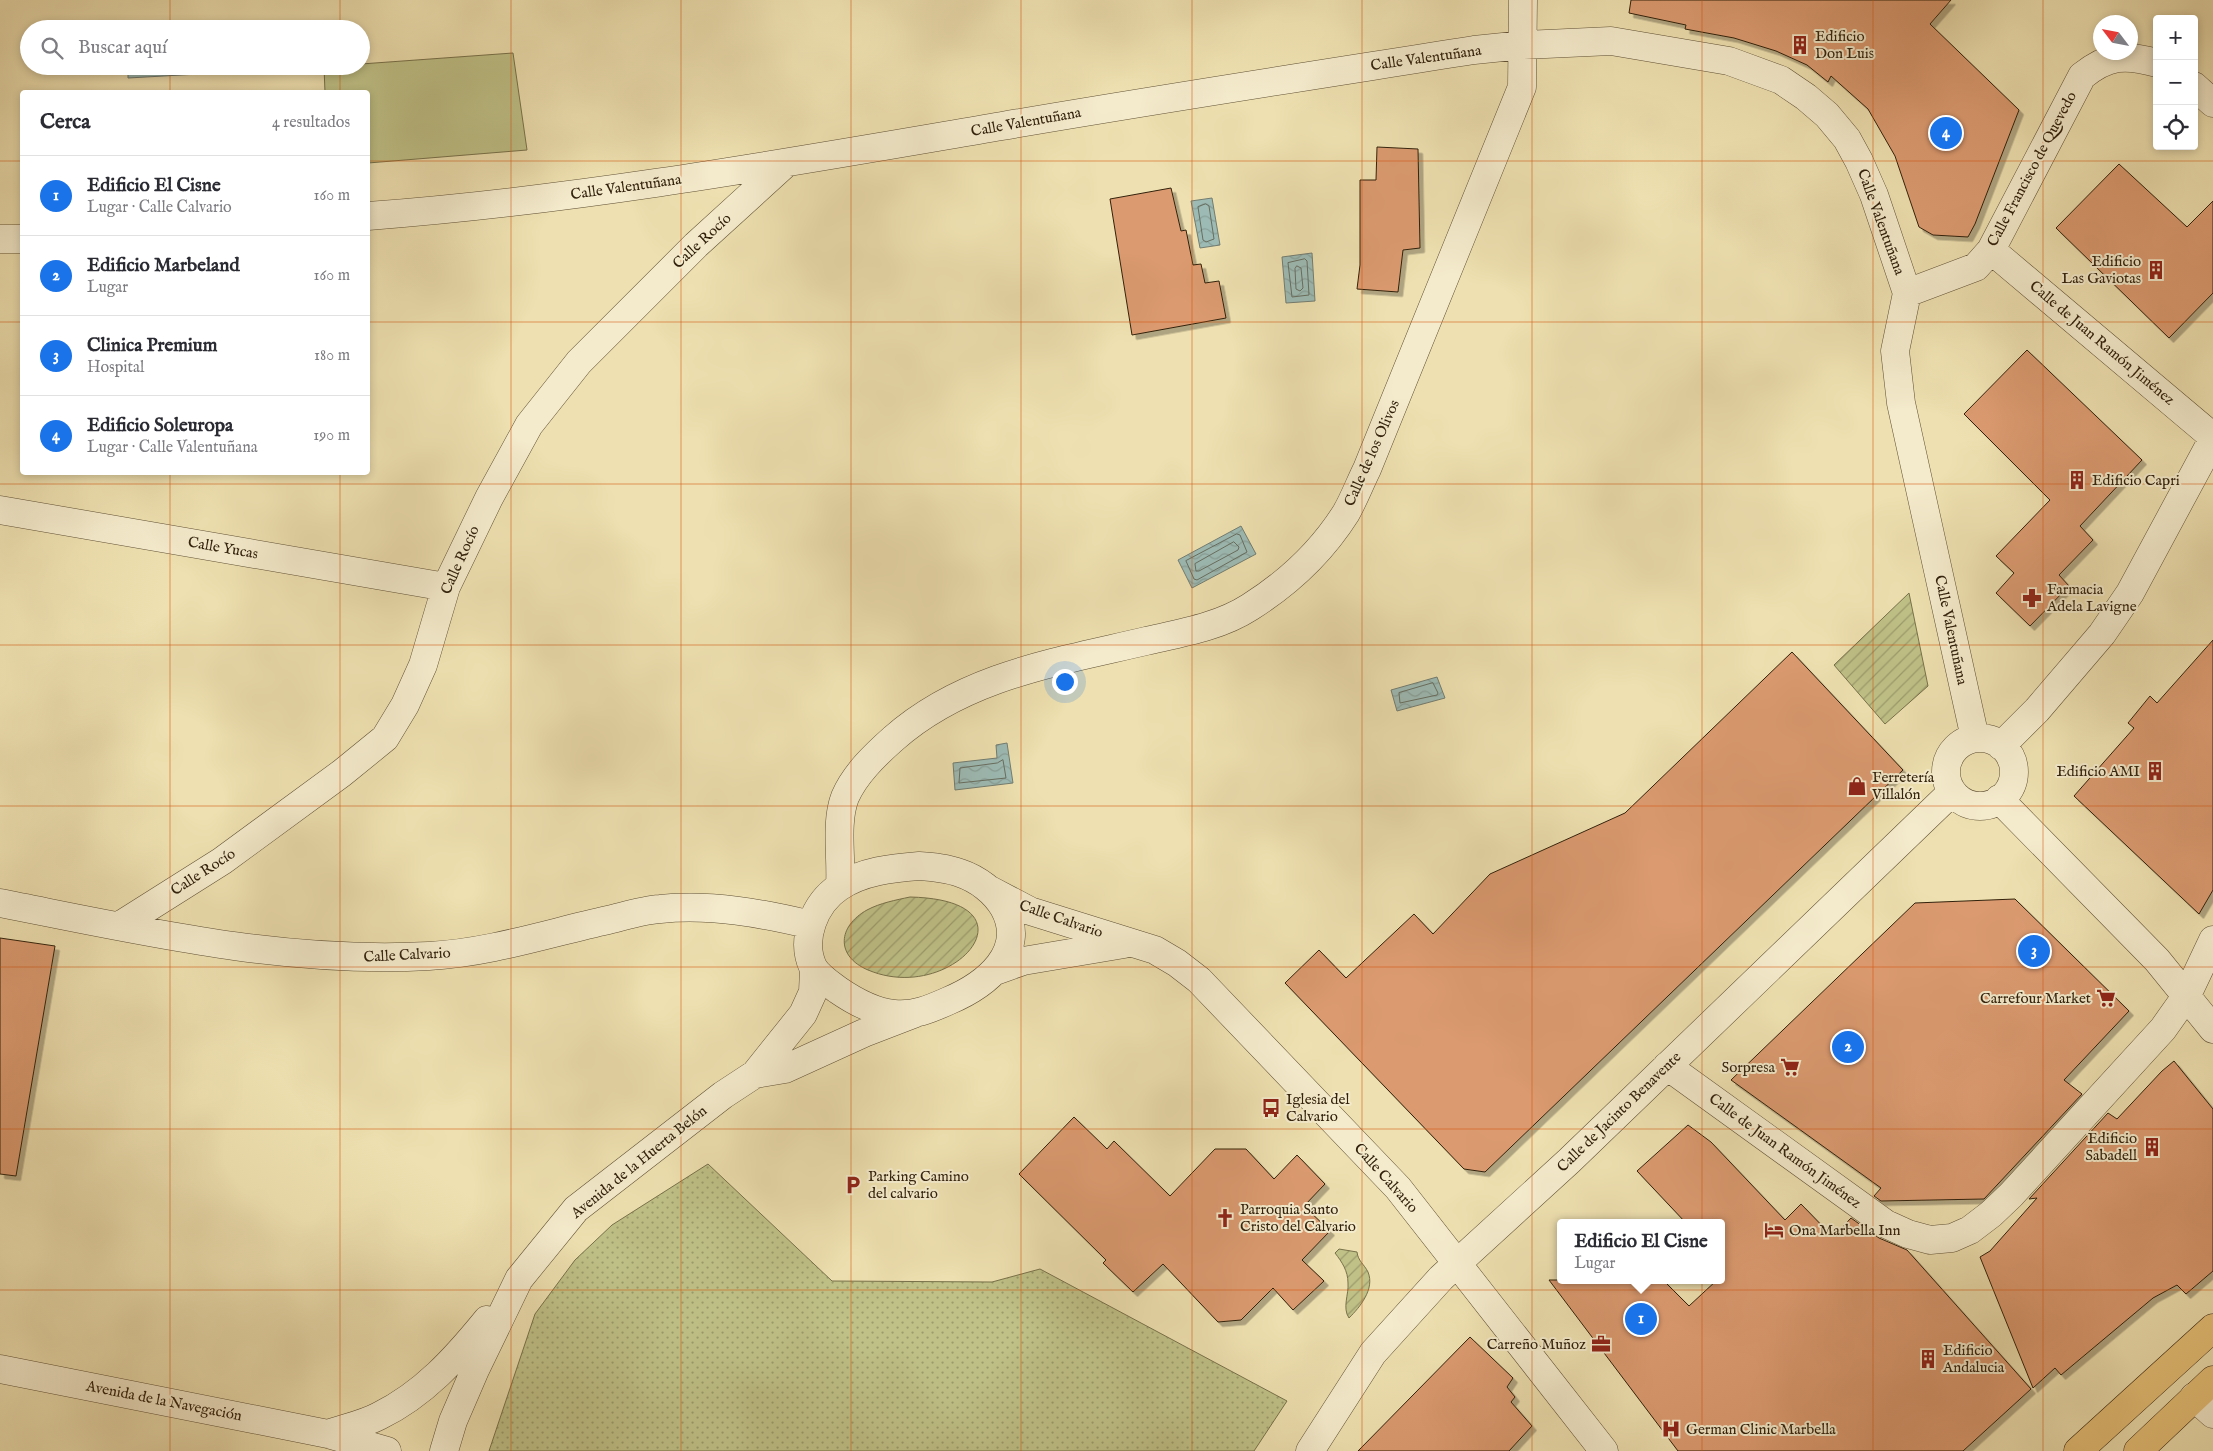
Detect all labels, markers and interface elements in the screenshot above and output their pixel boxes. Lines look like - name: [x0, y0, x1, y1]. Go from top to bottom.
- north arrow: [2093, 15, 2138, 60]
- map controls: [2153, 15, 2198, 150]
- button: +: [2153, 15, 2198, 60]
- search box: [20, 20, 370, 75]
- place label: Edificio Don Luis: [1815, 27, 1874, 63]
- icon: search: [38, 34, 66, 62]
- building icon: Edificio Don Luis: [1789, 34, 1811, 56]
- text: Buscar aquí: [78, 36, 167, 60]
- street label: Calle Valentuñana: [1369, 41, 1483, 75]
- button: −: [2153, 60, 2198, 105]
- street label: Calle Francisco de Quevedo: [1983, 88, 2081, 250]
- street label: Calle Valentuñana: [969, 103, 1083, 141]
- button: locate: [2153, 105, 2198, 150]
- text: Cerca: [40, 109, 90, 136]
- text: 4 resultados: [272, 113, 350, 133]
- pin: 4: [1930, 114, 1962, 152]
- street label: Calle Valentuñana: [1853, 166, 1909, 278]
- street label: Calle Valentuñana: [569, 170, 683, 204]
- text: Edificio El Cisne: [87, 174, 221, 198]
- text: 1: [53, 186, 59, 206]
- text: 160 m: [314, 186, 350, 206]
- text: Lugar · Calle Calvario: [87, 198, 232, 218]
- street label: Calle Rocío: [669, 209, 735, 273]
- place label: Edificio Las Gaviotas: [2061, 252, 2141, 288]
- text: Edificio Marbeland: [87, 254, 240, 278]
- building icon: Edificio Las Gaviotas: [2145, 259, 2167, 281]
- text: 2: [52, 266, 60, 286]
- text: 160 m: [314, 266, 350, 286]
- street label: Calle de Juan Ramón Jiménez: [2025, 277, 2179, 409]
- text: Lugar: [87, 278, 128, 298]
- text: Clinica Premium: [87, 334, 217, 358]
- text: 3: [53, 346, 59, 366]
- text: 180 m: [314, 346, 350, 366]
- text: Hospital: [87, 358, 144, 378]
- street label: Calle de los Olivos: [1340, 397, 1404, 509]
- text: Edificio Soleuropa: [87, 414, 233, 438]
- text: 4: [52, 426, 60, 446]
- text: 190 m: [313, 426, 350, 446]
- text: Lugar · Calle Valentuñana: [87, 438, 258, 458]
- building icon: Edificio Capri: [2066, 469, 2088, 491]
- place label: Edificio Capri: [2092, 471, 2180, 490]
- street label: Calle Rocío: [436, 523, 484, 597]
- street label: Calle Yucas: [186, 532, 260, 564]
- street label: Calle Valentuñana: [1930, 573, 1972, 687]
- place label: Farmacia Adela Lavigne: [2046, 580, 2137, 616]
- pharmacy icon: Farmacia Adela Lavigne: [2021, 587, 2043, 609]
- your location: [1052, 669, 1078, 695]
- building icon: Edificio AMI: [2144, 760, 2166, 782]
- place label: Edificio AMI: [2056, 762, 2141, 781]
- place label: Ferretería Villalón: [1871, 768, 1935, 804]
- shop icon: Ferretería Villalón: [1846, 775, 1868, 797]
- street label: Calle Rocío: [167, 844, 239, 900]
- street label: Calle Calvario: [1017, 896, 1105, 942]
- pin: 3: [2018, 932, 2050, 970]
- street label: Calle Calvario: [363, 943, 451, 967]
- supermarket icon: Carrefour Market: [2095, 987, 2117, 1009]
- place label: Carrefour Market: [1980, 989, 2091, 1008]
- pin: 2: [1832, 1028, 1864, 1066]
- street label: Calle de Jacinto Benavente: [1553, 1048, 1685, 1176]
- supermarket icon: Sorpresa: [1779, 1056, 1801, 1078]
- place label: Sorpresa: [1722, 1058, 1776, 1077]
- street label: Calle de Juan Ramón Jiménez: [1705, 1089, 1865, 1213]
- place label: Iglesia del Calvario: [1286, 1090, 1350, 1126]
- bus stop icon: Iglesia del Calvario: [1260, 1097, 1282, 1119]
- street label: Avenida de la Huerta Belón: [566, 1101, 711, 1223]
- place label: Edificio Sabadell: [2085, 1129, 2138, 1165]
- building icon: Edificio Sabadell: [2141, 1136, 2163, 1158]
- street label: Calle Calvario: [1350, 1139, 1422, 1217]
- place label: Parking Camino del calvario: [868, 1167, 969, 1203]
- parking icon: Parking Camino del calvario: [842, 1174, 864, 1196]
- place label: Parroquia Santo Cristo del Calvario: [1240, 1200, 1356, 1236]
- church icon: Parroquia Santo Cristo del Calvario: [1214, 1207, 1236, 1229]
- popup: [1557, 1219, 1725, 1284]
- hotel icon: Ona Marbella Inn: [1763, 1219, 1785, 1241]
- place label: Ona Marbella Inn: [1789, 1221, 1901, 1240]
- text: Edificio El Cisne: [1574, 1230, 1708, 1254]
- text: Lugar: [1574, 1254, 1615, 1274]
- pin: 1: [1625, 1300, 1657, 1338]
- office icon: Carreño Muñoz: [1590, 1333, 1612, 1355]
- place label: Carreño Muñoz: [1487, 1335, 1586, 1354]
- place label: Edificio Andalucia: [1942, 1341, 2005, 1377]
- building icon: Edificio Andalucia: [1917, 1348, 1939, 1370]
- street label: Avenida de la Navegación: [83, 1376, 244, 1425]
- hospital icon: German Clinic Marbella: [1660, 1418, 1682, 1440]
- place label: German Clinic Marbella: [1686, 1420, 1836, 1439]

